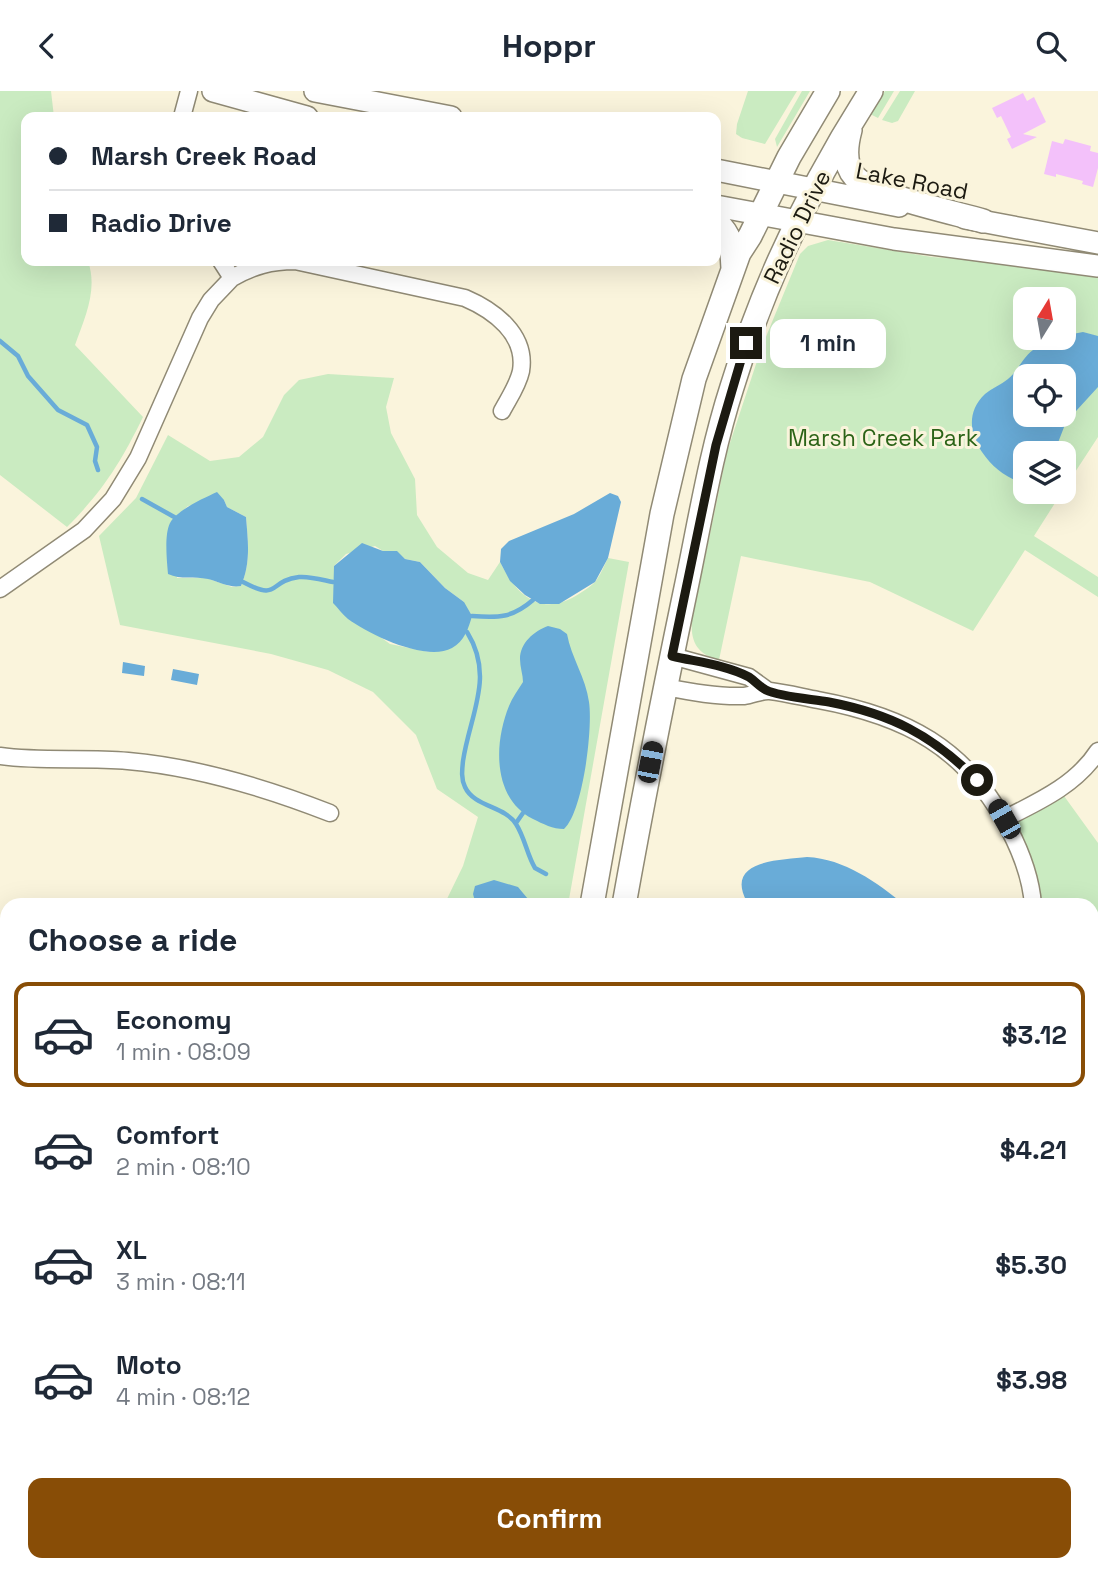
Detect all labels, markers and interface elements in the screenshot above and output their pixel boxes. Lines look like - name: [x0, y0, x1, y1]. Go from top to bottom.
- text: Hoppr: [502, 26, 596, 66]
- icon: back: [28, 27, 66, 65]
- icon: search: [1032, 27, 1070, 65]
- text: Marsh Creek Road: [91, 139, 317, 173]
- street label: Lake Road: [853, 155, 971, 207]
- street label: Radio Drive: [757, 165, 837, 289]
- text: Radio Drive: [91, 206, 232, 240]
- north arrow: [1013, 287, 1076, 350]
- map controls: [1013, 287, 1076, 504]
- callout: 1 min: [770, 319, 886, 367]
- route end: [730, 327, 762, 359]
- text: 1 min: [800, 328, 856, 358]
- button: locate: [1013, 364, 1076, 427]
- park label: Marsh Creek Park: [788, 423, 978, 453]
- button: layers: [1013, 441, 1076, 504]
- car: [636, 739, 665, 785]
- route start: [961, 764, 993, 796]
- car: [985, 796, 1024, 842]
- text: Choose a ride: [28, 920, 238, 960]
- icon: car: [32, 1003, 95, 1066]
- text: Economy: [116, 1003, 232, 1037]
- text: $3.12: [1002, 1018, 1067, 1052]
- text: 1 min · 08:09: [116, 1037, 251, 1067]
- icon: car: [32, 1118, 95, 1181]
- text: Comfort: [116, 1118, 219, 1152]
- text: $4.21: [1000, 1133, 1067, 1167]
- text: 2 min · 08:10: [116, 1152, 251, 1182]
- icon: car: [32, 1233, 95, 1296]
- text: XL: [116, 1233, 147, 1267]
- text: $5.30: [995, 1248, 1067, 1282]
- text: 3 min · 08:11: [116, 1267, 246, 1297]
- icon: car: [32, 1348, 95, 1411]
- text: Moto: [116, 1348, 182, 1382]
- text: $3.98: [996, 1363, 1067, 1397]
- text: 4 min · 08:12: [116, 1382, 250, 1412]
- button: Confirm: [28, 1478, 1071, 1558]

